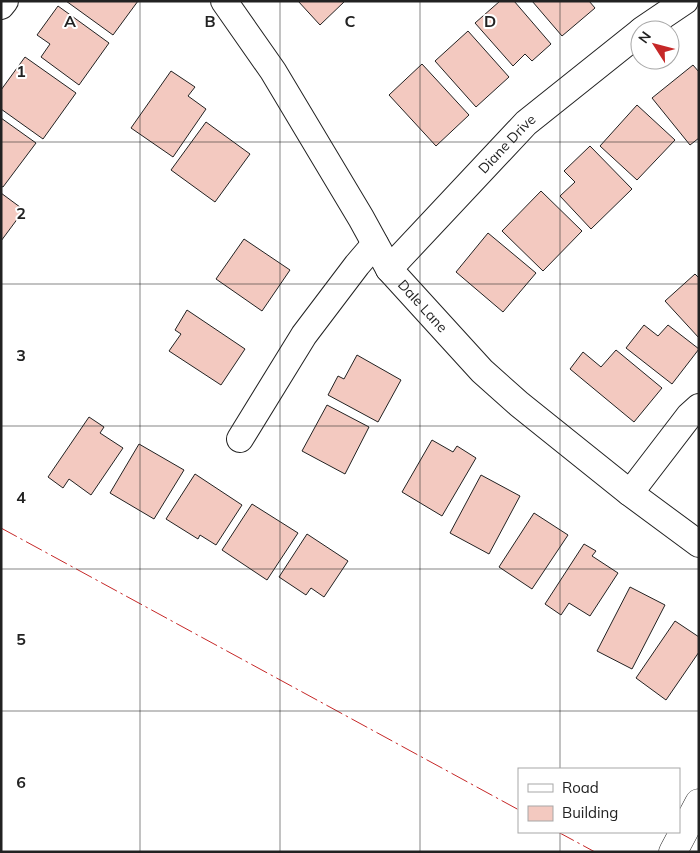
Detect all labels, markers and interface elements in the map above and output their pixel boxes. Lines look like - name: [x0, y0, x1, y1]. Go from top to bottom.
- text: A: [64, 11, 76, 31]
- text: B: [204, 11, 216, 31]
- text: C: [345, 11, 356, 31]
- text: D: [484, 11, 496, 31]
- north arrow: [630, 20, 680, 70]
- text: N: [634, 28, 655, 47]
- text: 1: [16, 61, 26, 81]
- street label: Diane Drive: [474, 110, 539, 177]
- text: 2: [16, 203, 26, 223]
- street label: Dale Lane: [394, 276, 451, 336]
- text: 3: [16, 345, 26, 365]
- text: 4: [16, 487, 26, 507]
- text: 5: [16, 629, 26, 649]
- legend: [518, 768, 680, 833]
- text: 6: [16, 772, 26, 792]
- text: Road: [562, 778, 599, 797]
- text: Building: [562, 803, 618, 822]

